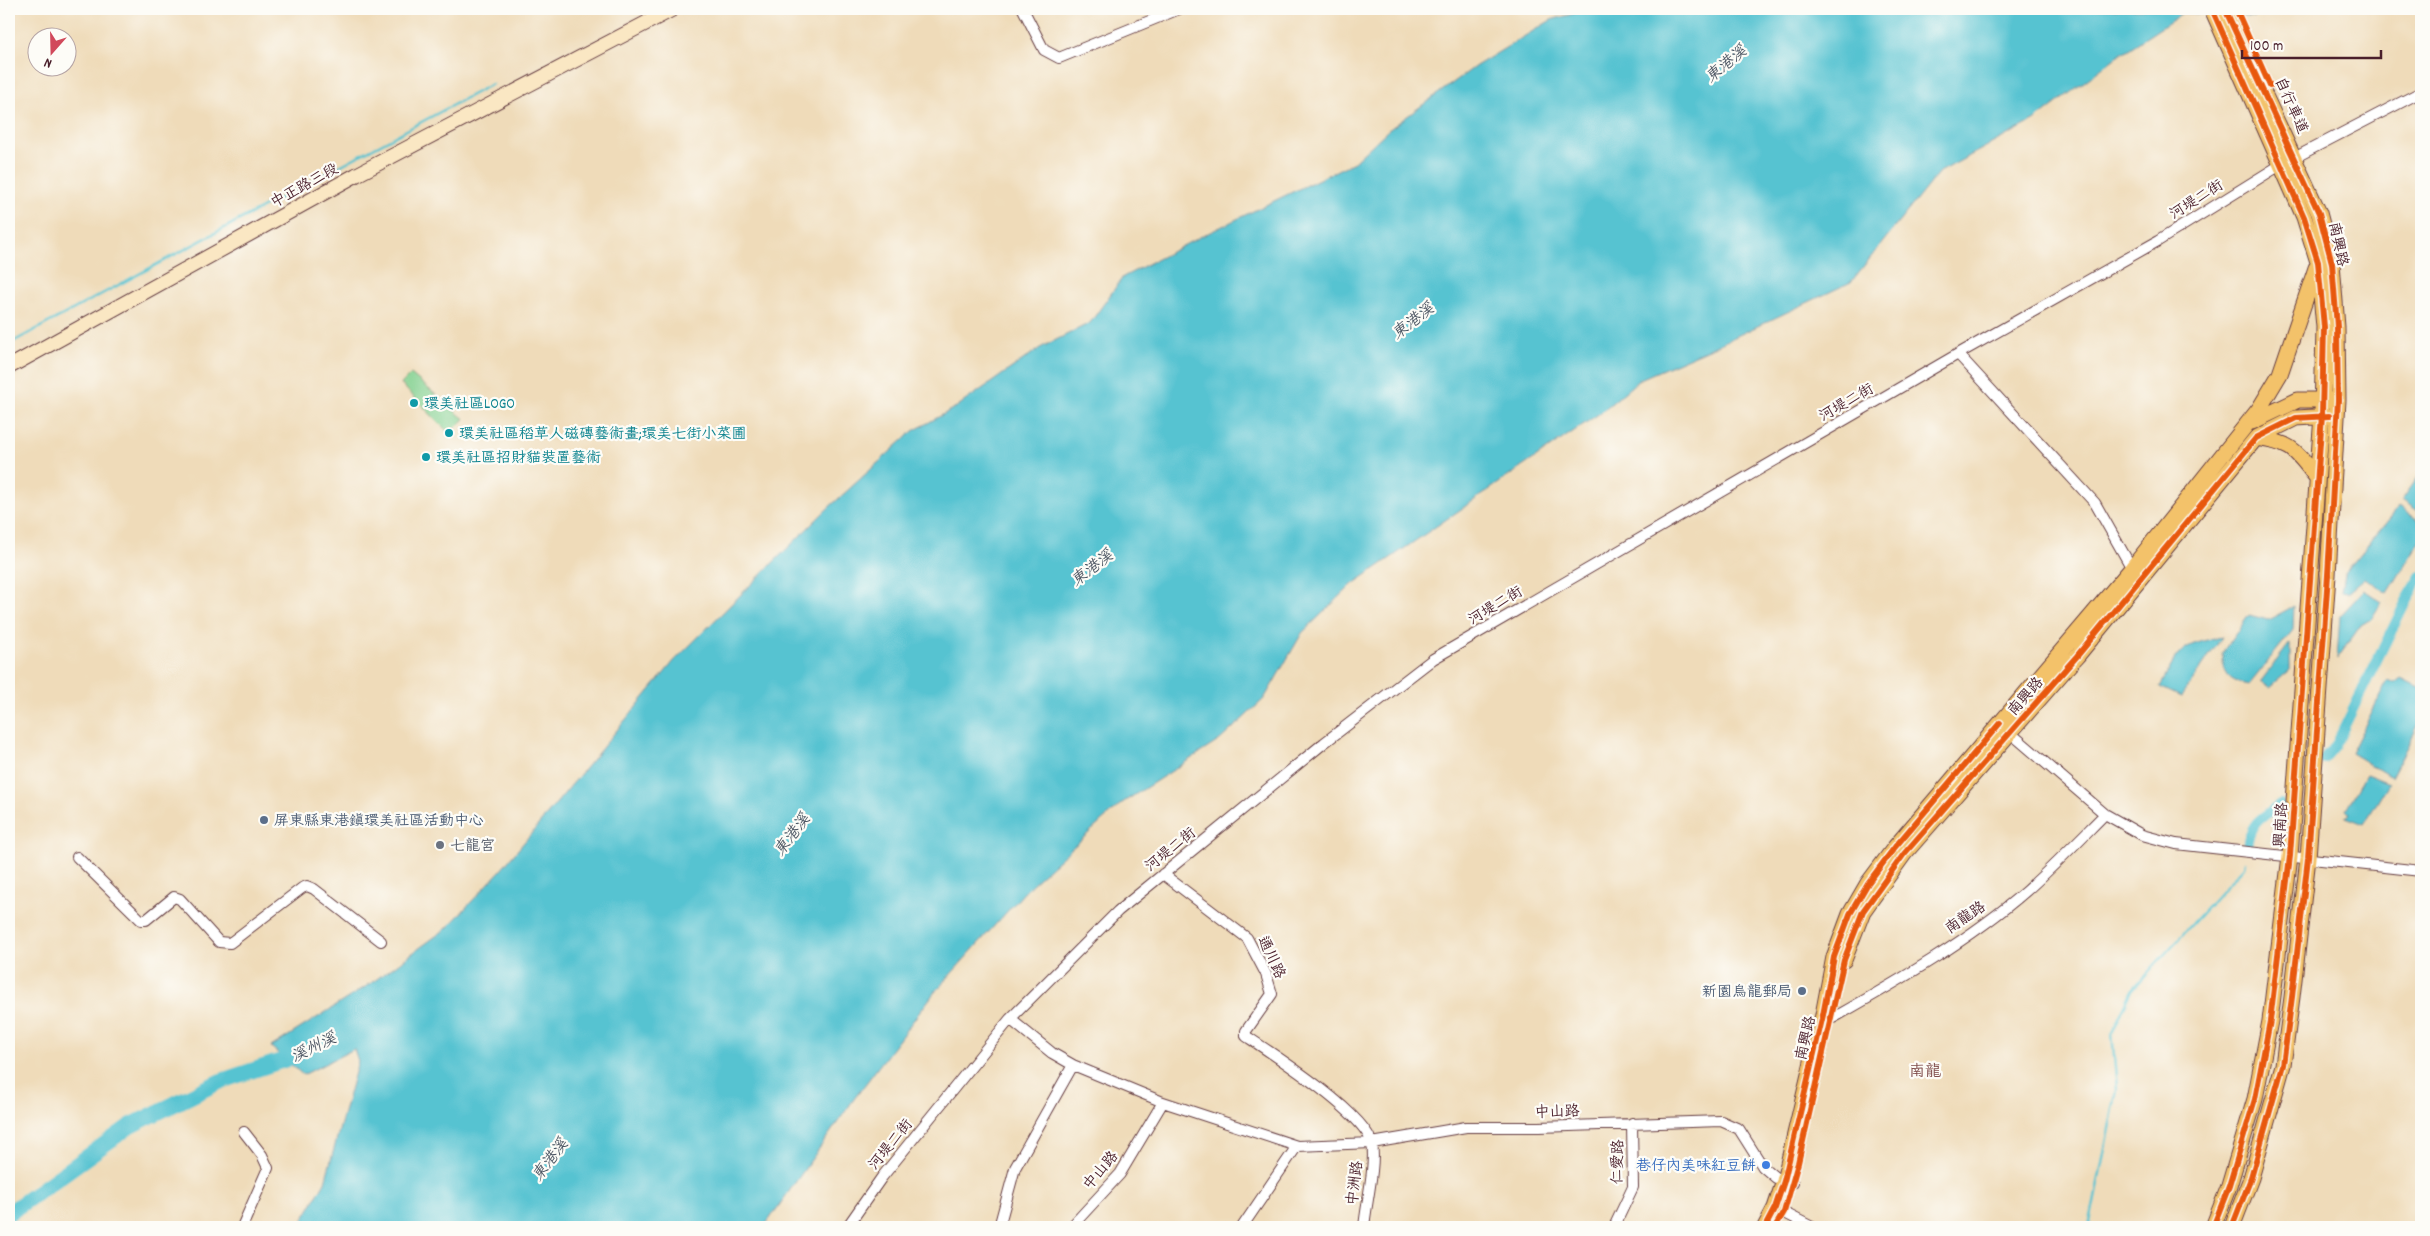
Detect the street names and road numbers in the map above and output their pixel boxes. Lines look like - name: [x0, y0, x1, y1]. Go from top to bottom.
- street label: 自行車道: [2268, 74, 2312, 138]
- street label: 中正路三段: [267, 159, 343, 215]
- street label: 河堤二街: [2166, 175, 2228, 226]
- street label: 南興路: [2322, 220, 2352, 269]
- street label: 河堤二街: [1816, 379, 1878, 428]
- street label: 河堤二街: [1465, 582, 1527, 632]
- street label: 南興路: [2003, 673, 2050, 722]
- street label: 興南路: [2269, 802, 2295, 848]
- street label: 河堤二街: [1141, 823, 1202, 878]
- street label: 南龍路: [1941, 897, 1991, 940]
- street label: 通川路: [1251, 933, 1290, 983]
- street label: 南興路: [1791, 1014, 1823, 1063]
- street label: 中山路: [1534, 1101, 1580, 1125]
- street label: 河堤二街: [864, 1115, 919, 1176]
- street label: 仁愛路: [1608, 1139, 1630, 1185]
- street label: 中山路: [1079, 1147, 1124, 1196]
- street label: 中洲路: [1342, 1160, 1370, 1207]

